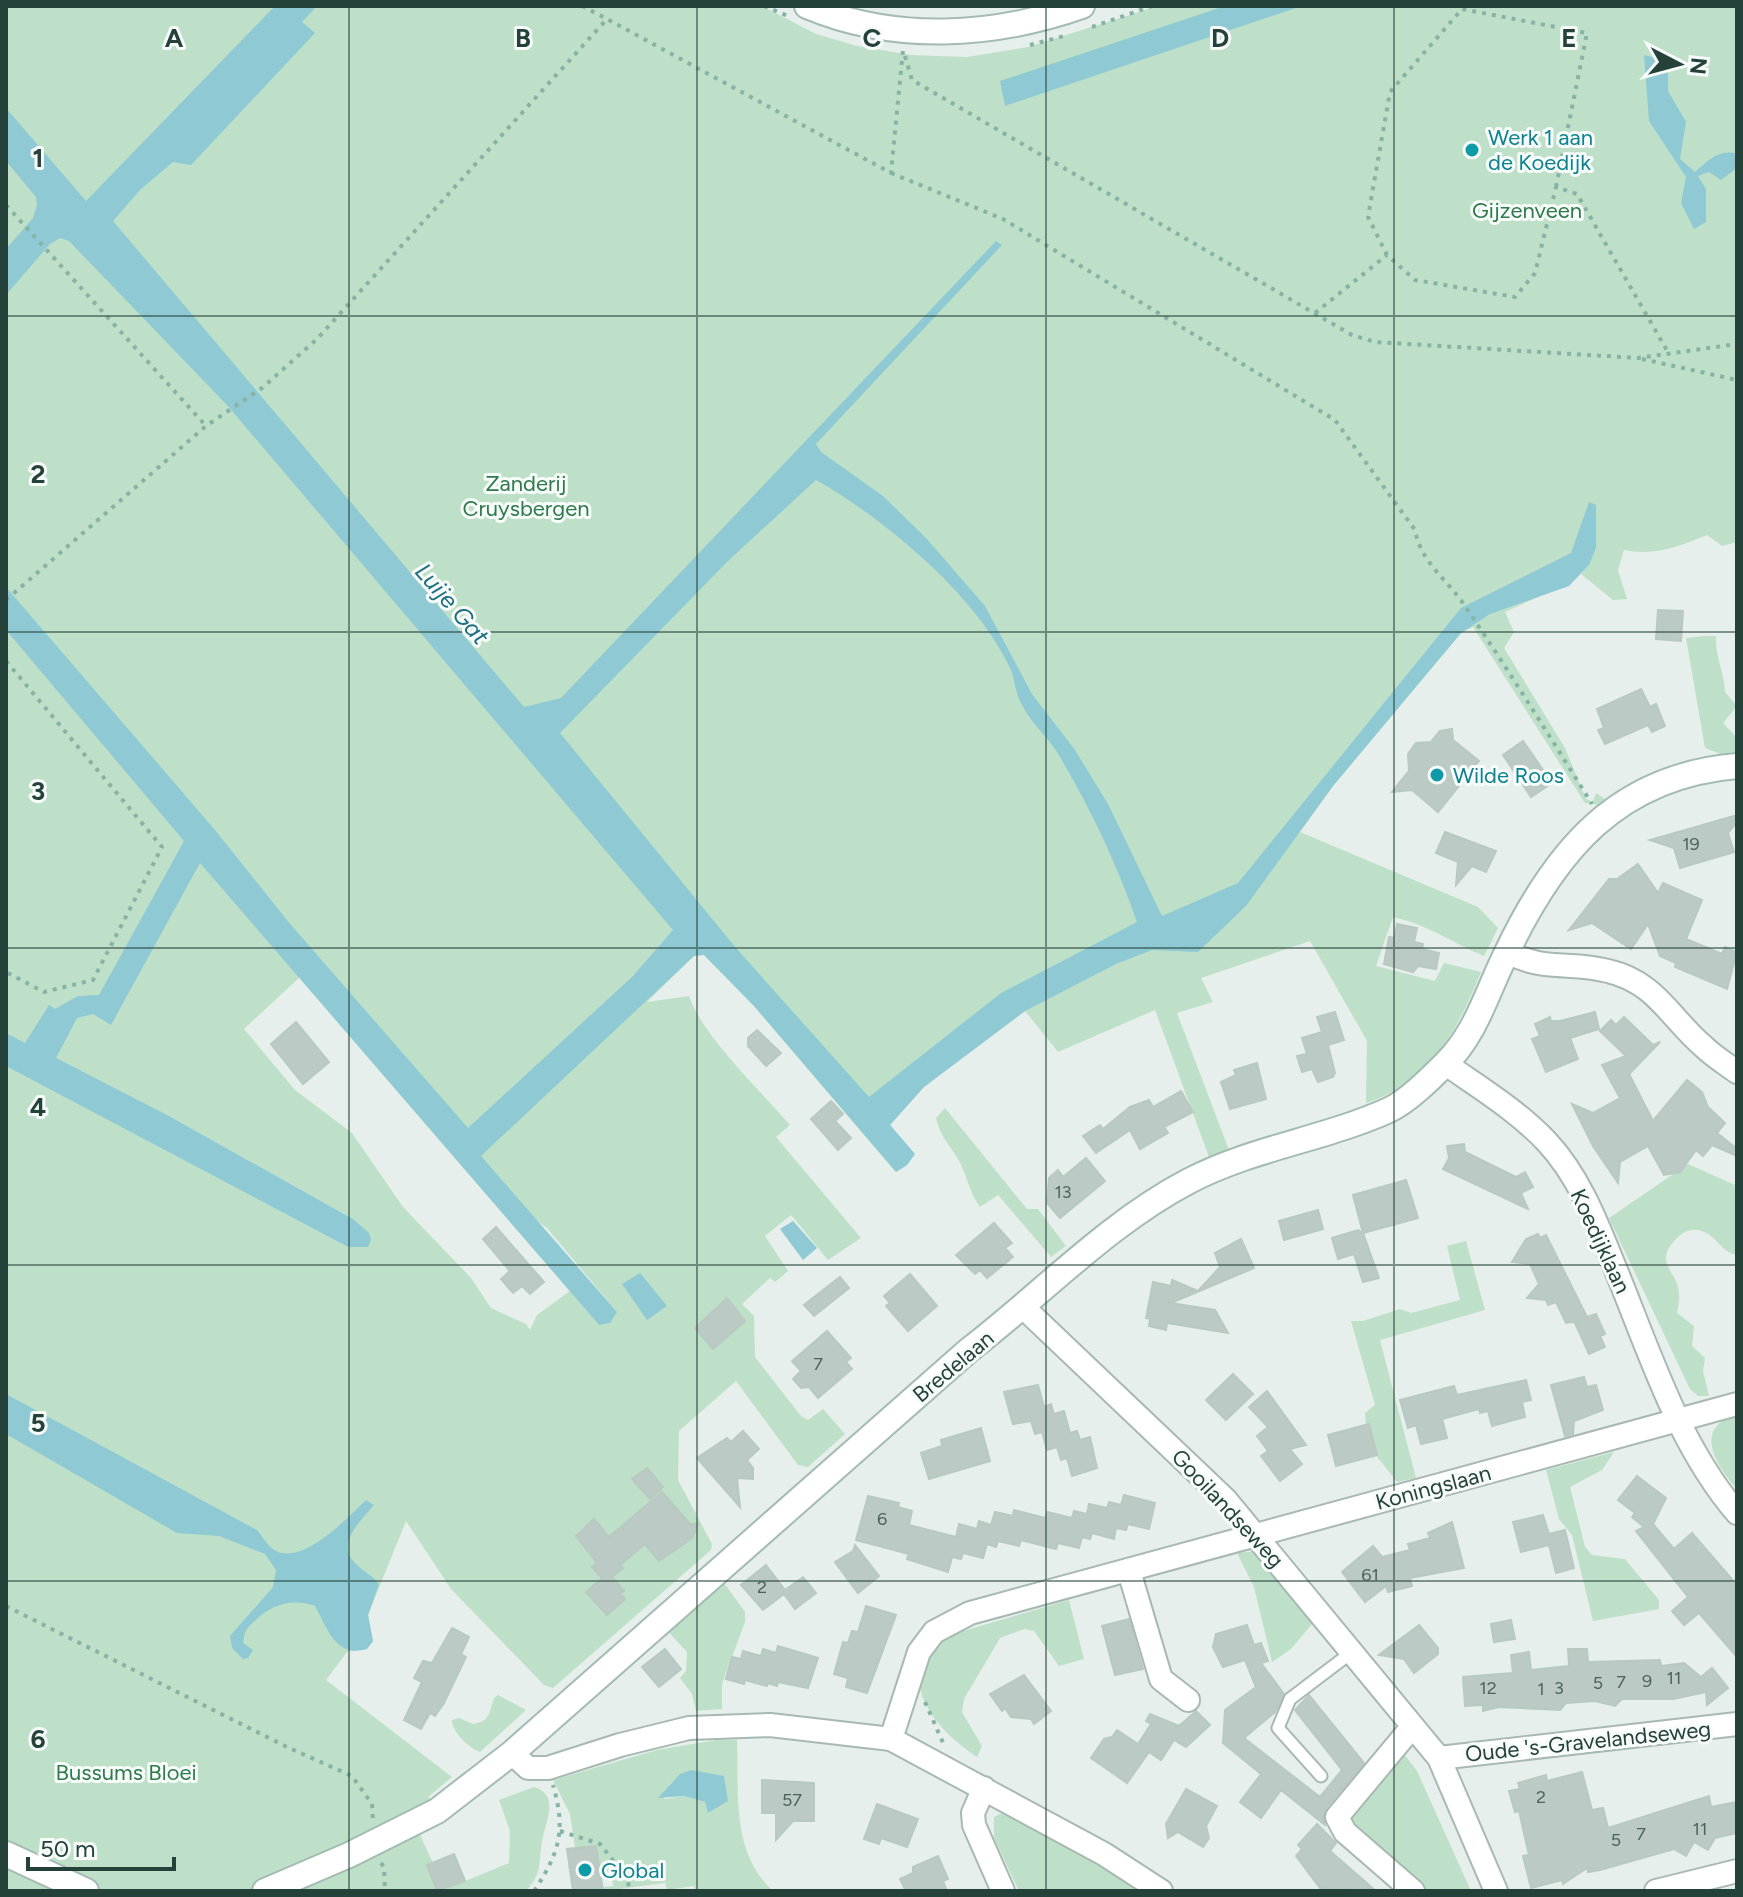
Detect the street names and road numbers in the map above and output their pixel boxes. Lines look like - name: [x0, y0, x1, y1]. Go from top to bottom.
- street label: Koedijklaan: [1565, 1185, 1636, 1298]
- street label: Bredelaan: [907, 1325, 999, 1408]
- street label: Gooilandseweg: [1166, 1443, 1289, 1573]
- street label: Koningslaan: [1372, 1459, 1494, 1516]
- street label: Oude 's-Gravelandseweg: [1464, 1715, 1712, 1768]

